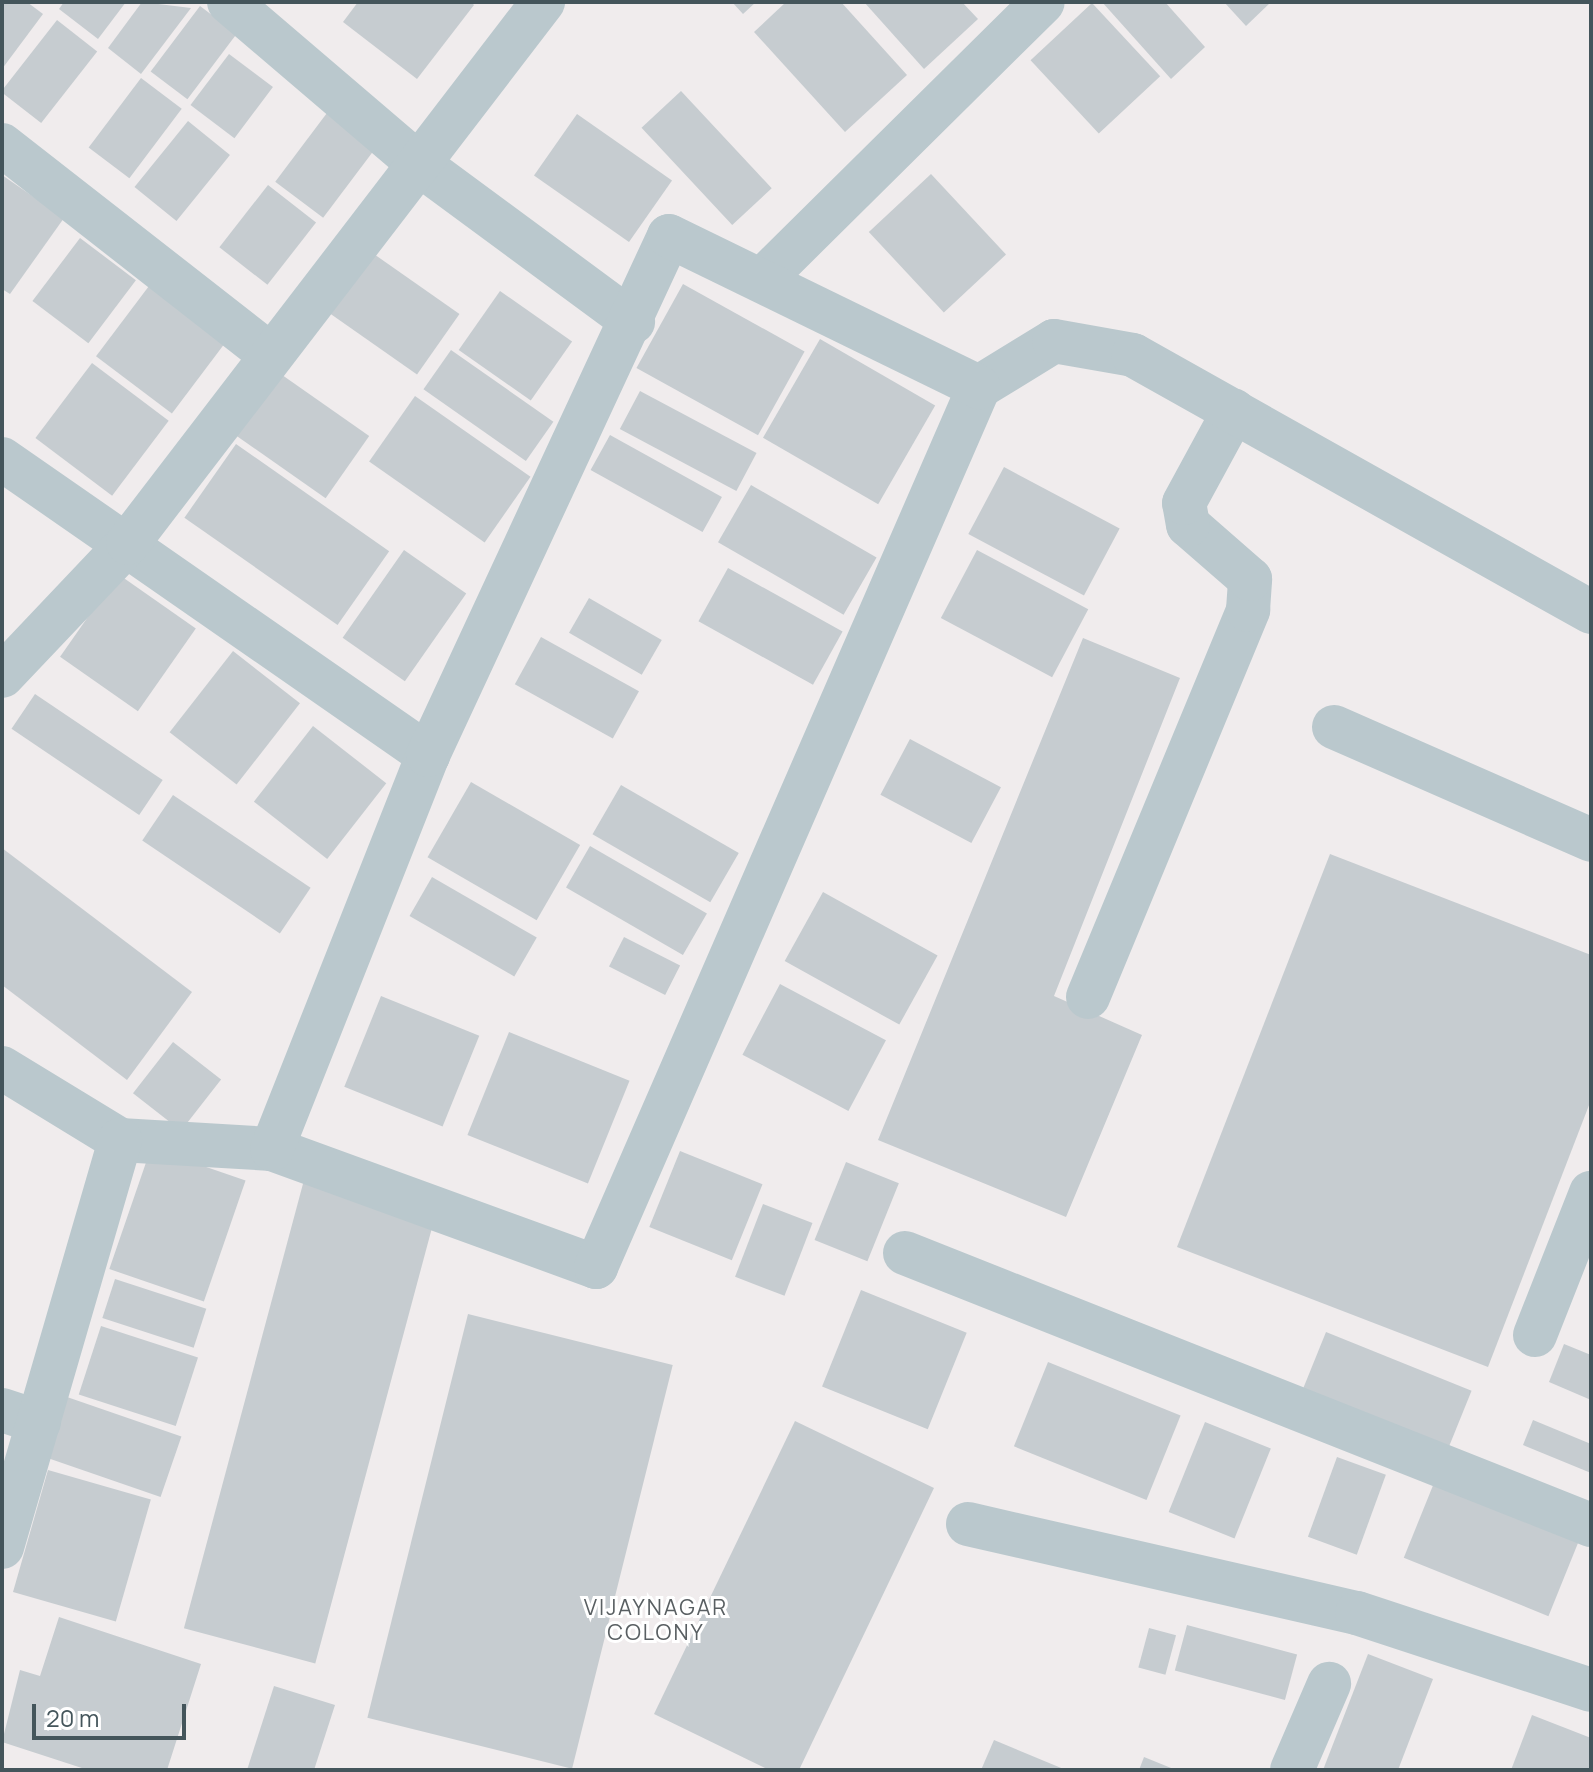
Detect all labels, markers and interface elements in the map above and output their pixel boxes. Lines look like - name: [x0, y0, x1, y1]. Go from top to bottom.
- district label: VIJAYNAGAR COLONY: [584, 1594, 728, 1646]
- scale bar: [36, 1688, 190, 1738]
- text: 20 m: [46, 1701, 99, 1734]

